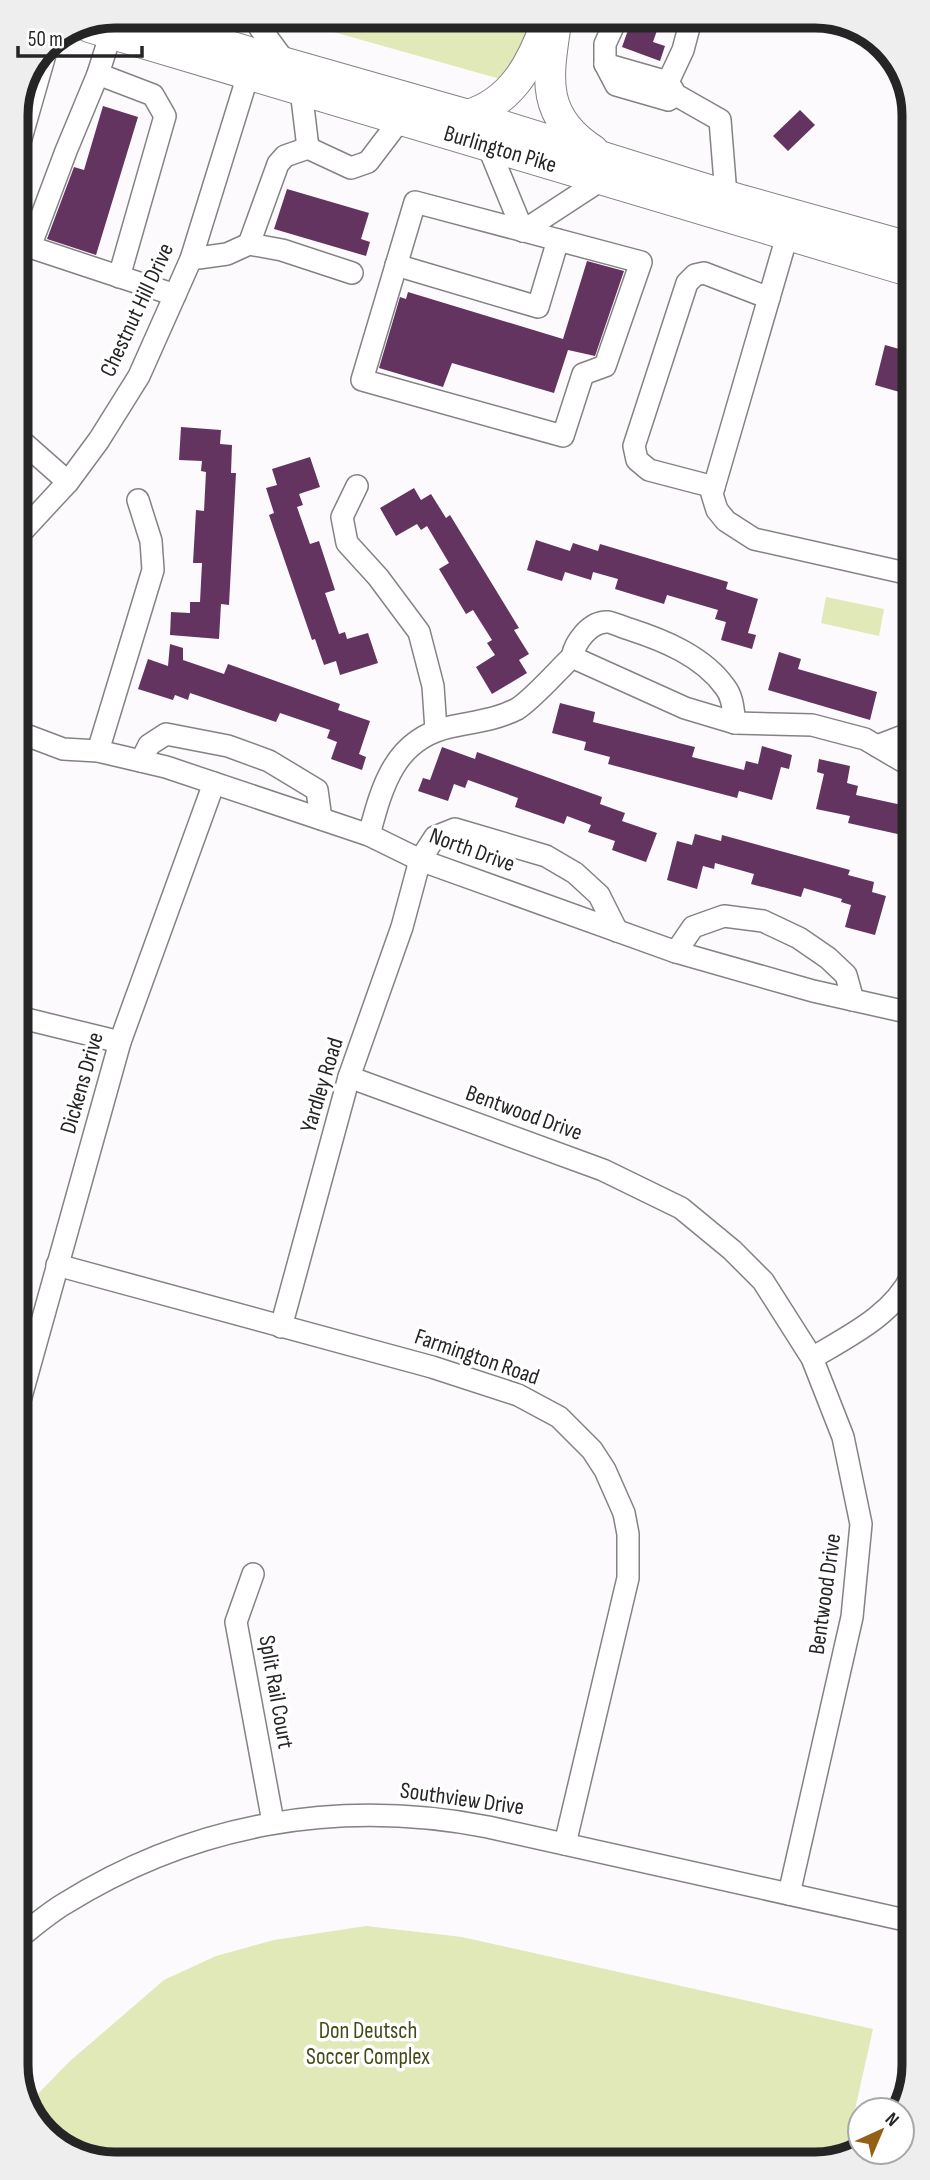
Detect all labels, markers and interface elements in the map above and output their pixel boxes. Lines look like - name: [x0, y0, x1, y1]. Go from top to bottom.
- scale bar: [18, 14, 142, 58]
- text: 50 m: [28, 27, 63, 52]
- street label: Burlington Pike: [441, 119, 560, 179]
- street label: Chestnut Hill Drive: [94, 239, 180, 381]
- street label: North Drive: [425, 822, 519, 878]
- street label: Dickens Drive: [54, 1029, 110, 1137]
- street label: Yardley Road: [294, 1034, 350, 1136]
- street label: Bentwood Drive: [462, 1079, 586, 1147]
- street label: Farmington Road: [411, 1323, 543, 1391]
- street label: Bentwood Drive: [803, 1532, 847, 1656]
- street label: Split Rail Court: [252, 1633, 300, 1751]
- street label: Southview Drive: [398, 1776, 526, 1822]
- park label: Don Deutsch Soccer Complex: [306, 2017, 430, 2071]
- north arrow: [846, 2096, 916, 2166]
- text: N: [880, 2108, 903, 2132]

